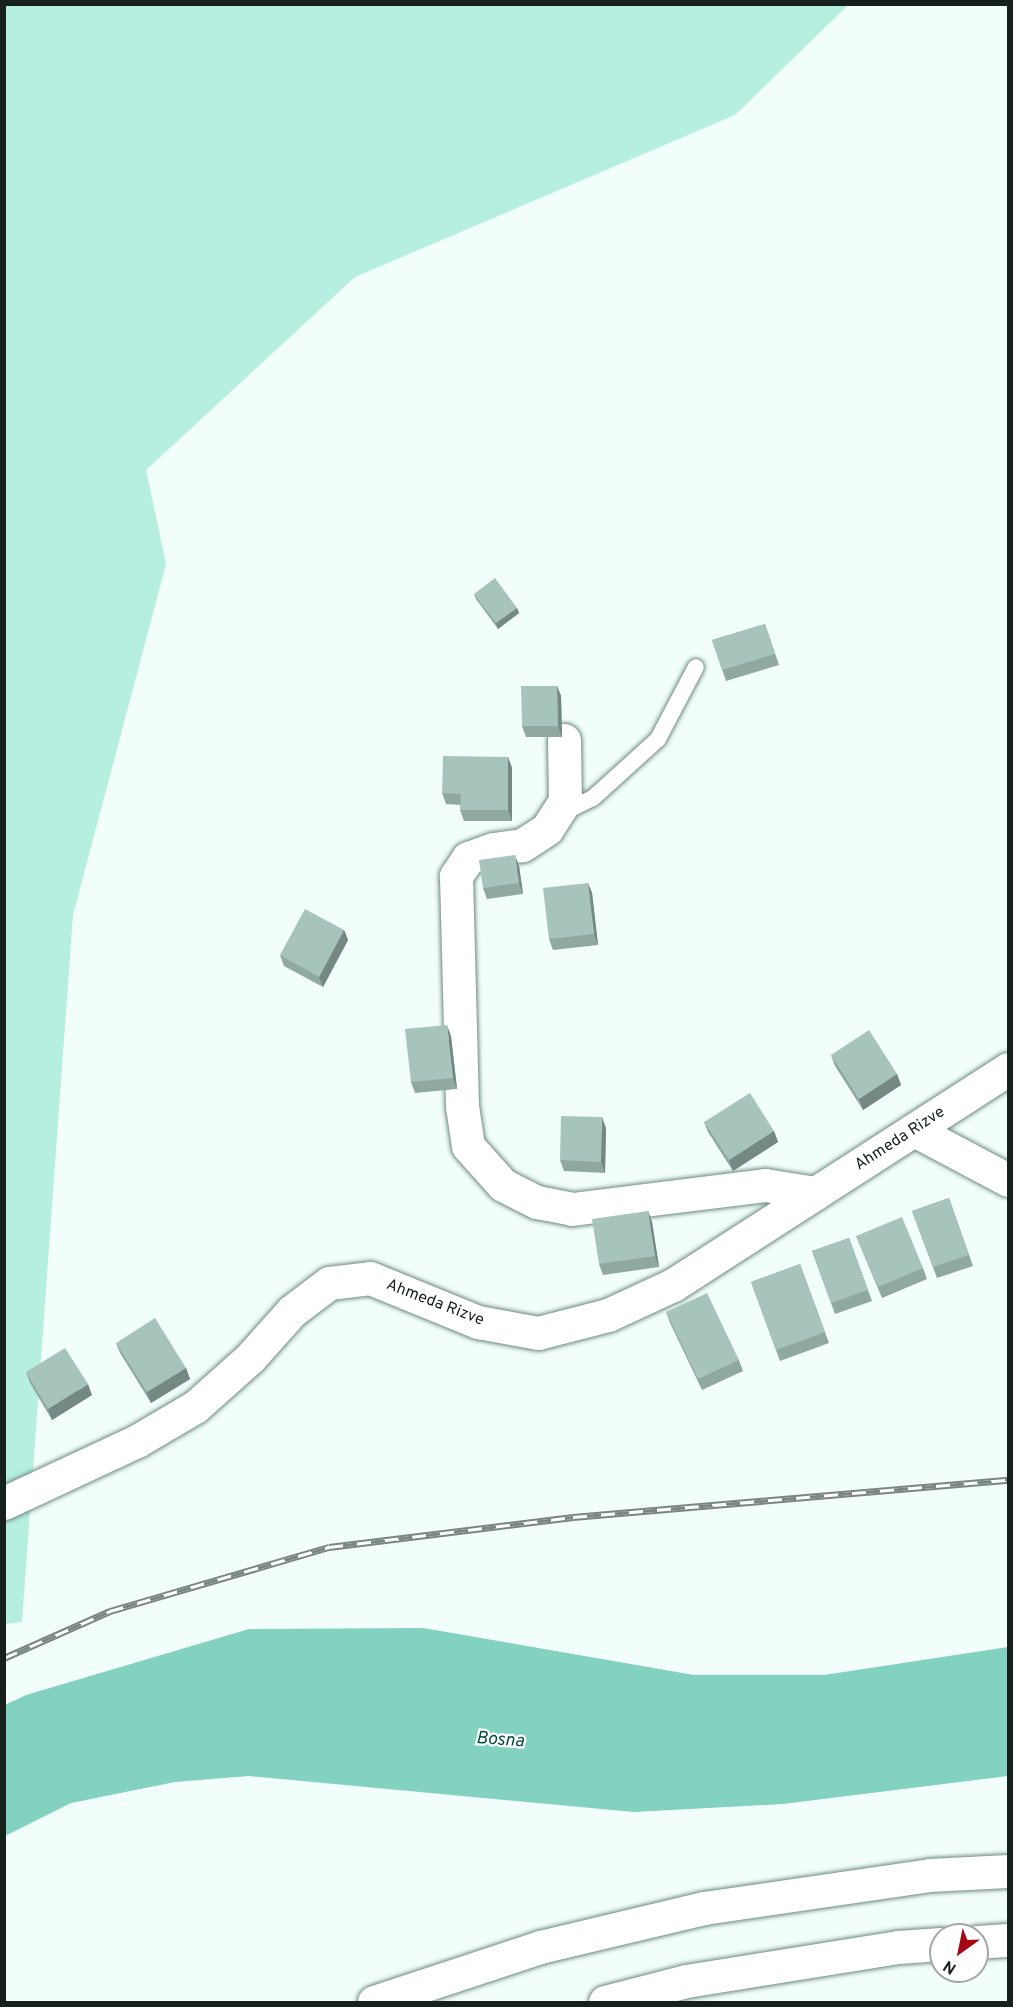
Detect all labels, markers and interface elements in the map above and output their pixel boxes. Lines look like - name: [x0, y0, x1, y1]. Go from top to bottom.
- street label: Ahmeda Rizve: [851, 1103, 949, 1175]
- street label: Ahmeda Rizve: [383, 1276, 487, 1330]
- water label: Bosna: [475, 1729, 525, 1753]
- north arrow: [929, 1923, 989, 1983]
- text: N: [940, 1955, 961, 1978]

